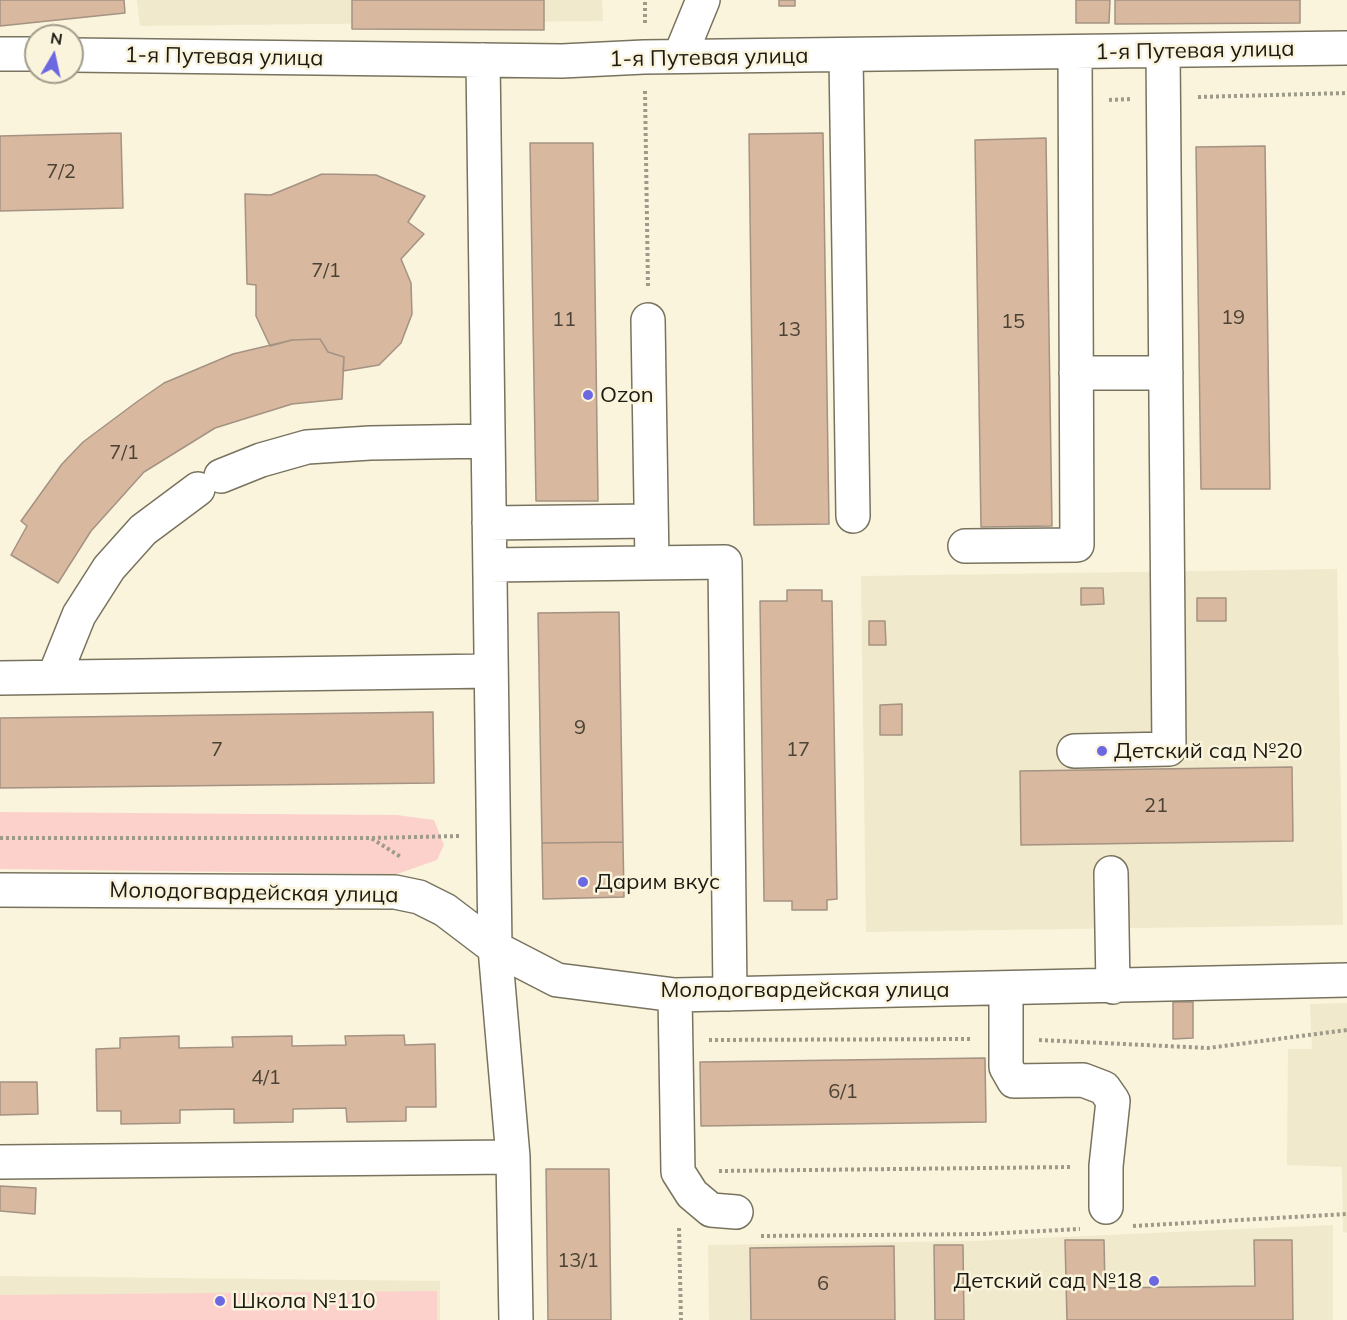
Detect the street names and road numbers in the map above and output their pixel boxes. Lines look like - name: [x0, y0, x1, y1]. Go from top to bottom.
- street label: 1-я Путевая улица: [1095, 36, 1295, 66]
- street label: 1-я Путевая улица: [124, 42, 324, 72]
- street label: 1-я Путевая улица: [609, 43, 809, 73]
- street label: Молодогвардейская улица: [109, 877, 399, 909]
- street label: Молодогвардейская улица: [660, 977, 950, 1003]

